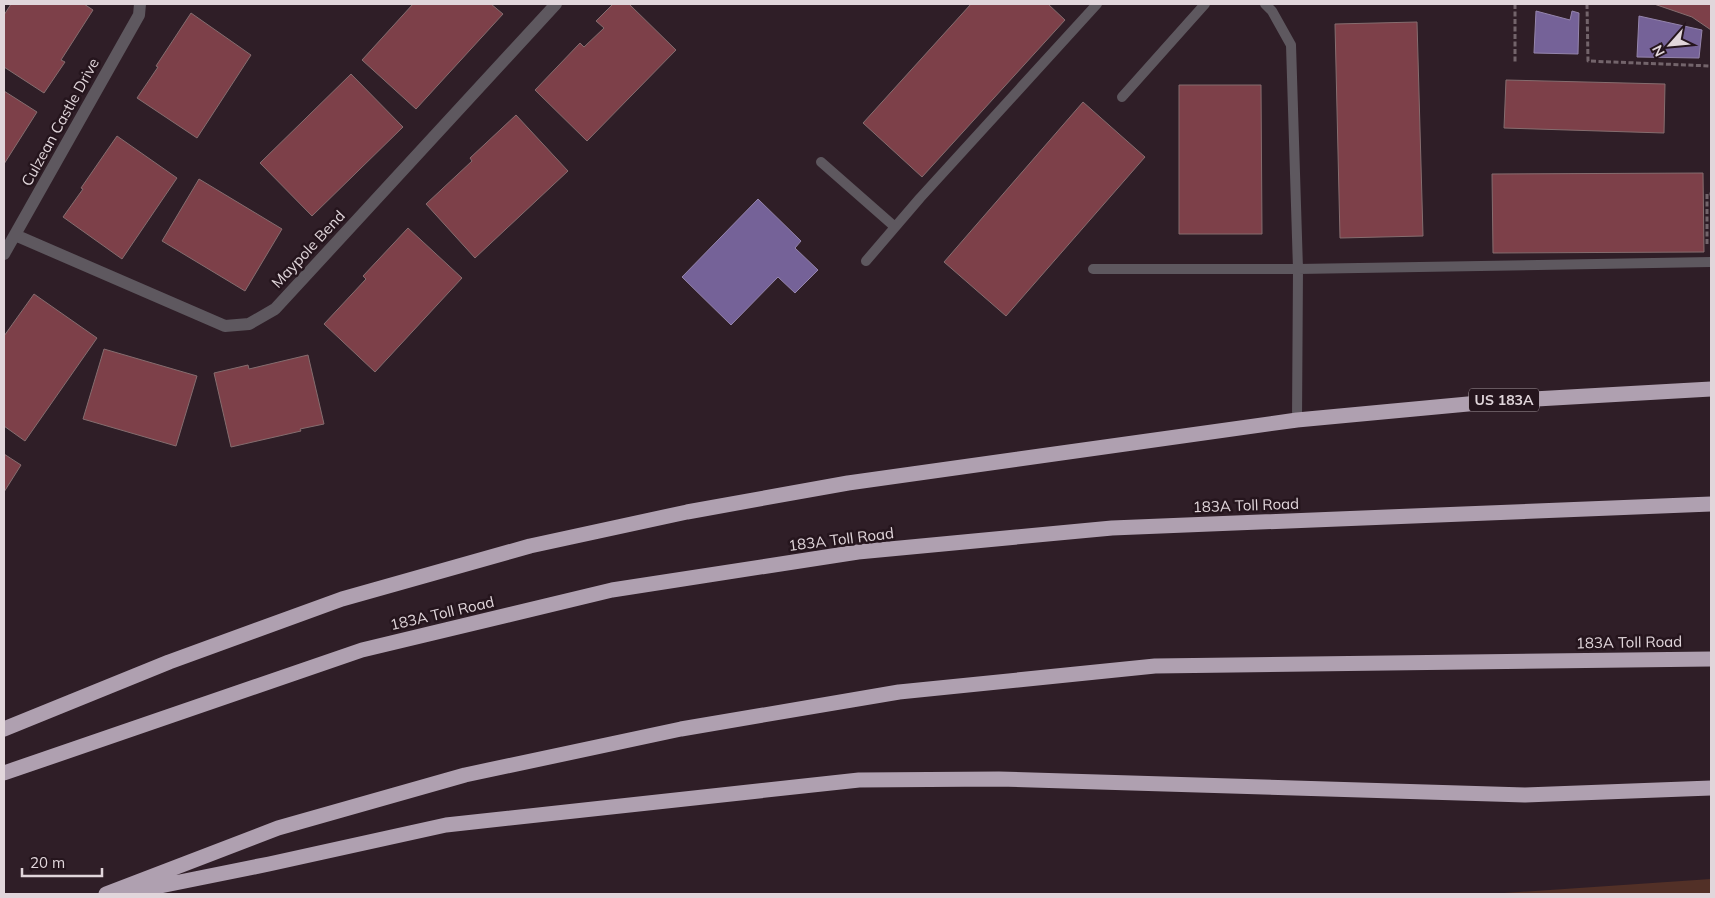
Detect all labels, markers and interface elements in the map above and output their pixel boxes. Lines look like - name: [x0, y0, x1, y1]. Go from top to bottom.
- north arrow: [1645, 20, 1695, 70]
- text: N: [1648, 42, 1669, 60]
- street label: Culzean Castle Drive: [17, 55, 103, 189]
- street label: Maypole Bend: [267, 206, 349, 292]
- road number: US 183A: [1469, 388, 1539, 412]
- street label: 183A Toll Road: [1193, 494, 1299, 516]
- street label: 183A Toll Road: [787, 523, 895, 555]
- street label: 183A Toll Road: [388, 592, 496, 634]
- street label: 183A Toll Road: [1576, 632, 1682, 652]
- scale bar: [22, 846, 102, 878]
- text: 20 m: [30, 853, 65, 872]

